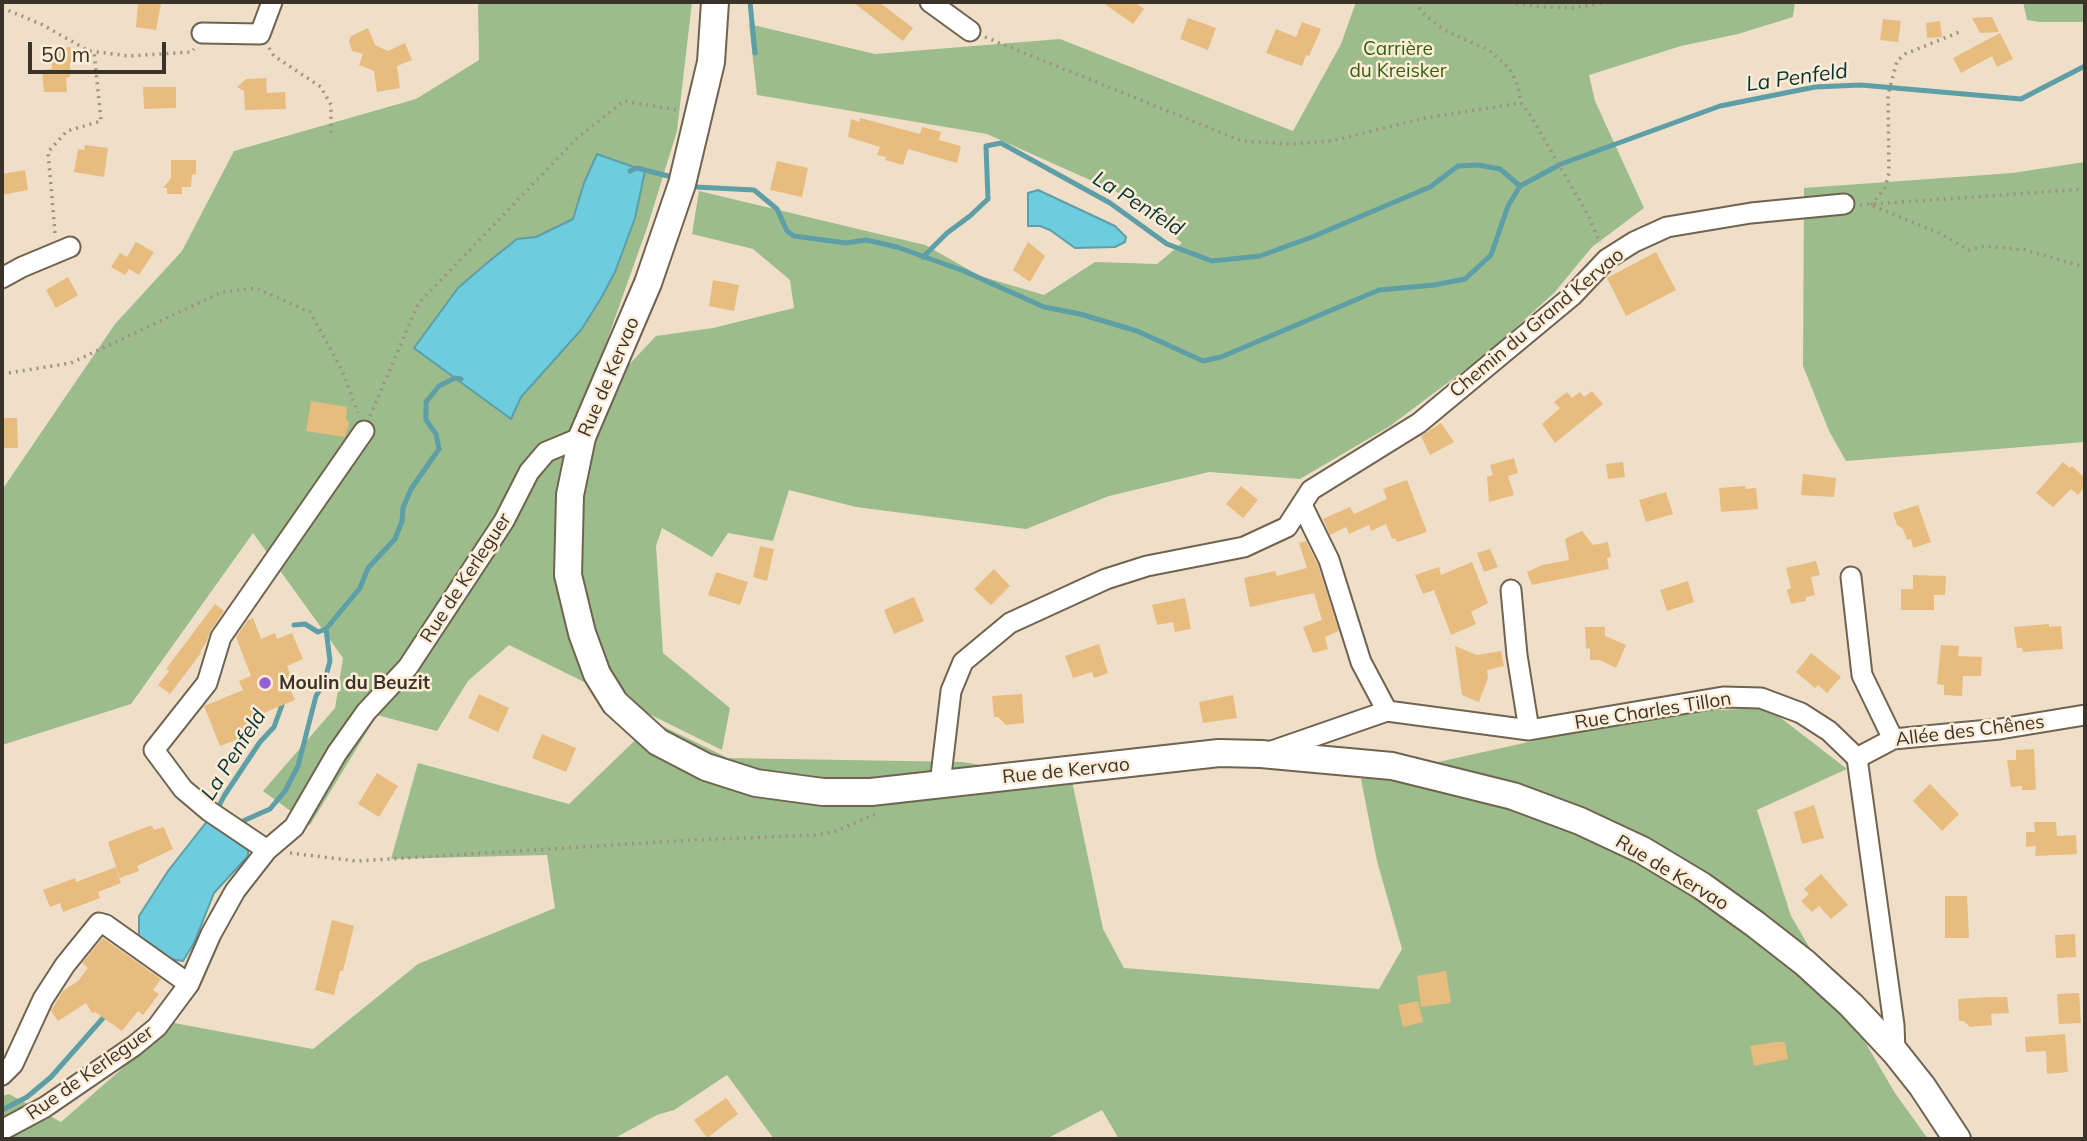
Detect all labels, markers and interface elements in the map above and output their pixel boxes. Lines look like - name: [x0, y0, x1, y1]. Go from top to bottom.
- scale bar: [32, 28, 170, 72]
- park label: Carrière du Kreisker: [1349, 38, 1447, 82]
- text: 50 m: [41, 41, 90, 67]
- water label: La Penfeld: [1745, 58, 1849, 98]
- water label: La Penfeld: [1088, 166, 1188, 242]
- street label: Chemin du Grand Kervao: [1445, 243, 1629, 403]
- street label: Rue de Kervao: [574, 314, 644, 440]
- street label: Rue de Kerleguer: [416, 509, 516, 647]
- place label: Moulin du Beuzit: [279, 672, 430, 694]
- marker: Moulin du Beuzit: [257, 675, 273, 691]
- street label: Rue Charles Tillon: [1573, 687, 1733, 735]
- water label: La Penfeld: [196, 705, 272, 805]
- street label: Allée des Chênes: [1894, 711, 2046, 751]
- street label: Rue de Kervao: [1001, 753, 1131, 789]
- street label: Rue de Kervao: [1611, 830, 1733, 916]
- street label: Rue de Kerleguer: [22, 1021, 158, 1125]

